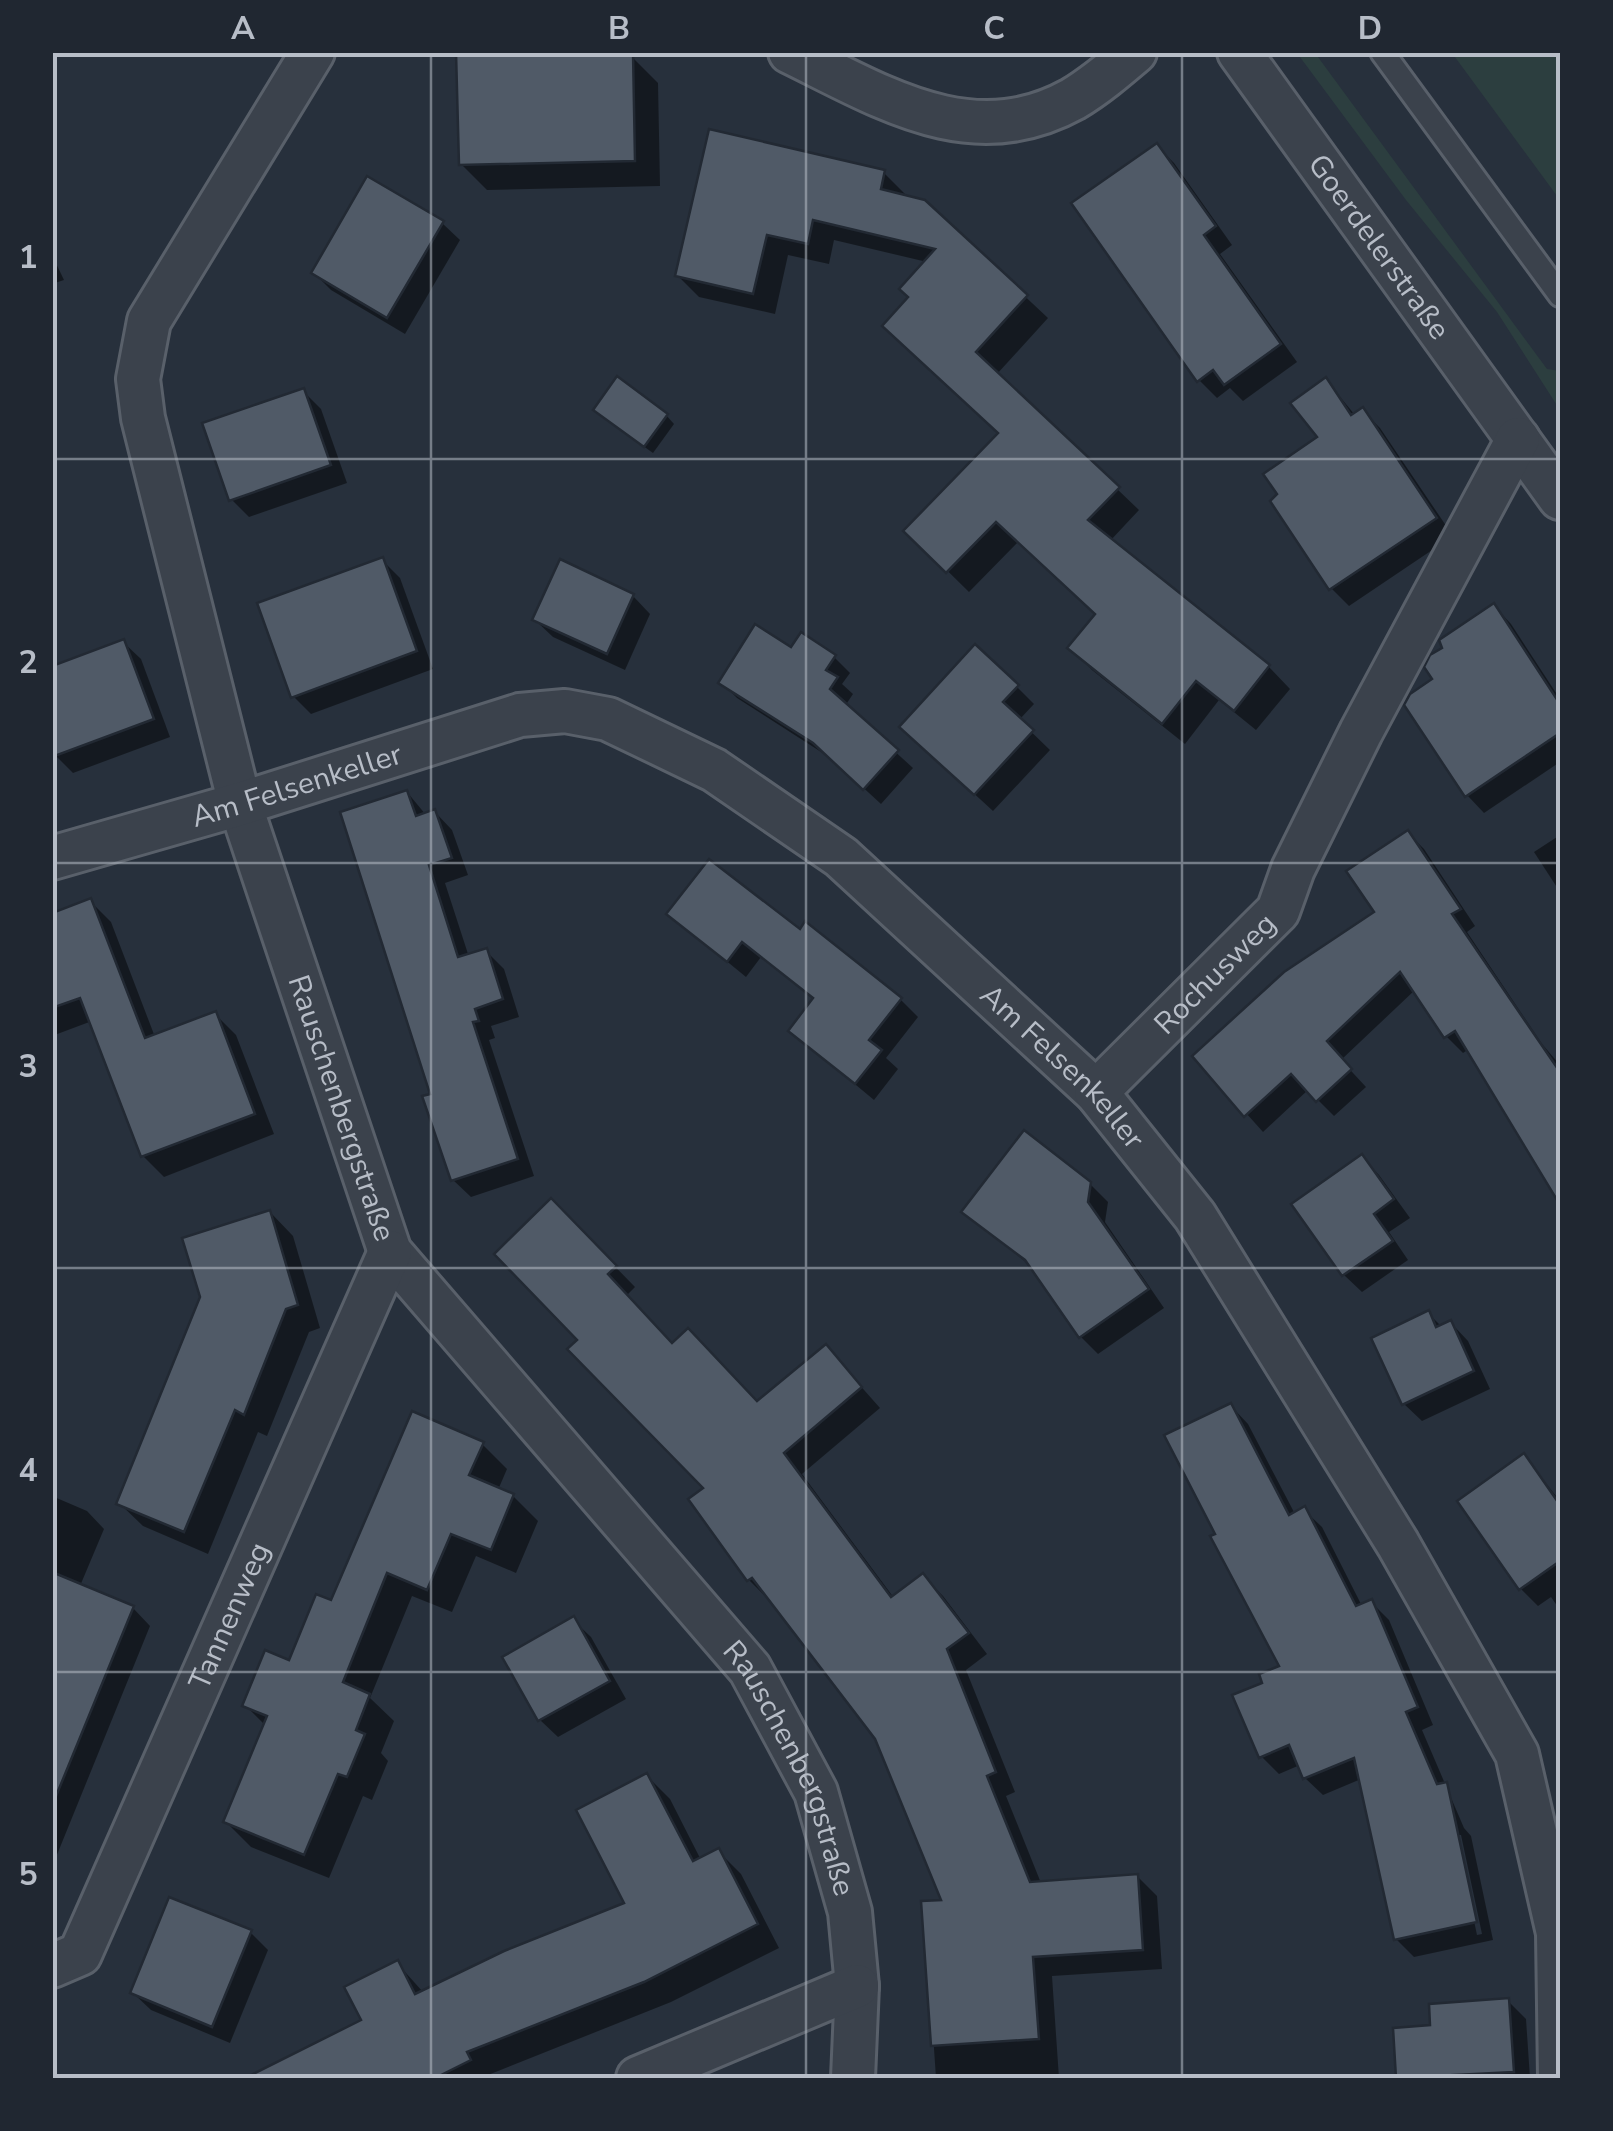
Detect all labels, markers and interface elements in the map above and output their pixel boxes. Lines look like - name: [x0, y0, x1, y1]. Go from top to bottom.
- text: A: [231, 7, 255, 50]
- text: B: [608, 7, 630, 50]
- text: C: [983, 7, 1005, 50]
- text: D: [1358, 7, 1382, 50]
- street label: Goerdelerstraße: [1298, 146, 1460, 348]
- text: 1: [18, 236, 38, 279]
- text: 2: [18, 641, 38, 684]
- street label: Am Felsenkeller: [187, 733, 407, 837]
- street label: Rochusweg: [1145, 904, 1285, 1043]
- street label: Rauschenbergstraße: [278, 969, 405, 1247]
- street label: Am Felsenkeller: [971, 975, 1154, 1158]
- text: 3: [18, 1045, 38, 1088]
- text: 4: [18, 1449, 38, 1492]
- street label: Tannenweg: [179, 1536, 280, 1696]
- street label: Rauschenbergstraße: [714, 1631, 865, 1900]
- text: 5: [18, 1853, 38, 1896]

